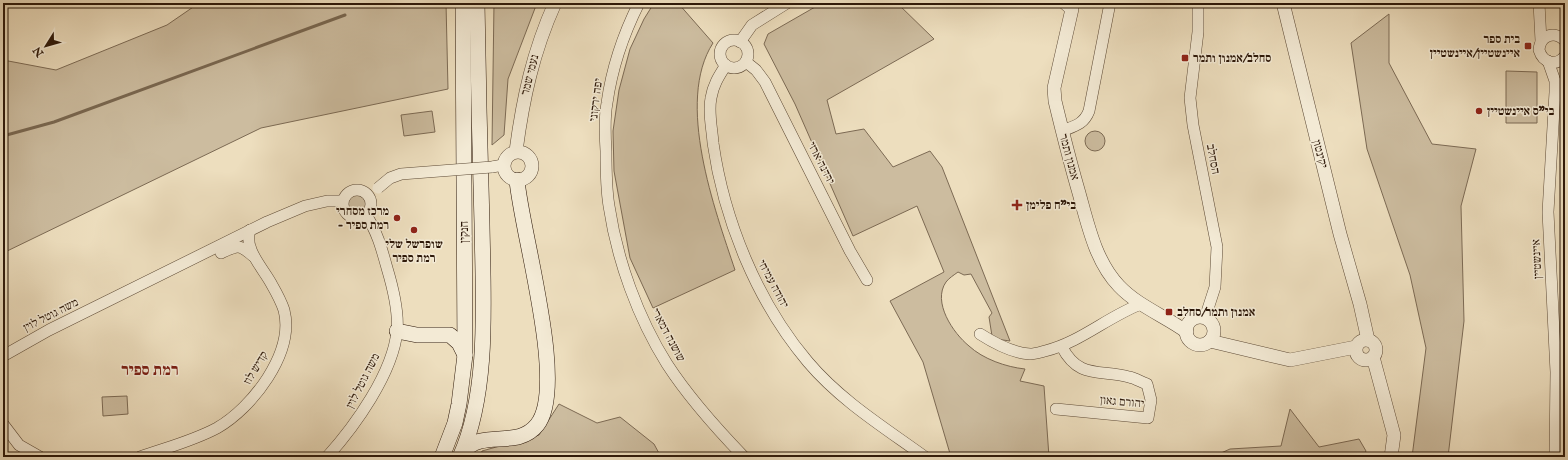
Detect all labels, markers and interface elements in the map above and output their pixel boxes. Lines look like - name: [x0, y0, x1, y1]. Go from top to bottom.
- north arrow: [26, 26, 66, 66]
- place label: בית ספר איינשטיין/איינשטיין: [1430, 32, 1520, 61]
- marker: בית ספר איינשטיין/איינשטיין: [1523, 41, 1533, 51]
- text: N: [30, 43, 48, 60]
- place label: סחלב/אמנון ותמר: [1193, 51, 1271, 66]
- street label: נעמי שמר: [518, 53, 542, 97]
- marker: סחלב/אמנון ותמר: [1180, 53, 1190, 63]
- street label: יפה ירקוני: [586, 77, 606, 123]
- place label: בי"ס איינשטיין: [1487, 104, 1554, 119]
- marker: בי"ס איינשטיין: [1474, 106, 1484, 116]
- street label: אמנון ותמר: [1056, 132, 1082, 182]
- street label: יקינטון: [1309, 138, 1331, 170]
- street label: ירדנה ארזי: [804, 139, 838, 187]
- street label: הסחלב: [1203, 143, 1223, 175]
- place label: בי"ח פלימן: [1026, 198, 1076, 213]
- marker: בי"ח פלימן: [1011, 199, 1023, 211]
- place label: מרכז מסחרי - רמת ספיר: [336, 204, 389, 233]
- marker: מרכז מסחרי - רמת ספיר: [392, 213, 402, 223]
- street label: חנקין: [457, 221, 472, 243]
- marker: שופרשל שלי רמת ספיר: [409, 225, 419, 235]
- place label: שופרשל שלי רמת ספיר: [385, 237, 443, 266]
- street label: איינשטיין: [1528, 239, 1546, 279]
- street label: יהודה עמיחי: [754, 257, 792, 311]
- street label: משה גוטל לוין: [21, 295, 81, 335]
- place label: אמנון ותמר/סחלב: [1177, 305, 1256, 320]
- street label: שושנה דמארי: [648, 306, 688, 364]
- marker: אמנון ותמר/סחלב: [1164, 307, 1174, 317]
- street label: קדיש לוז: [240, 348, 272, 388]
- street label: משה גוטל לוין: [343, 351, 383, 411]
- district label: רמת ספיר: [121, 361, 179, 381]
- street label: יהורם גאון: [1099, 393, 1145, 411]

